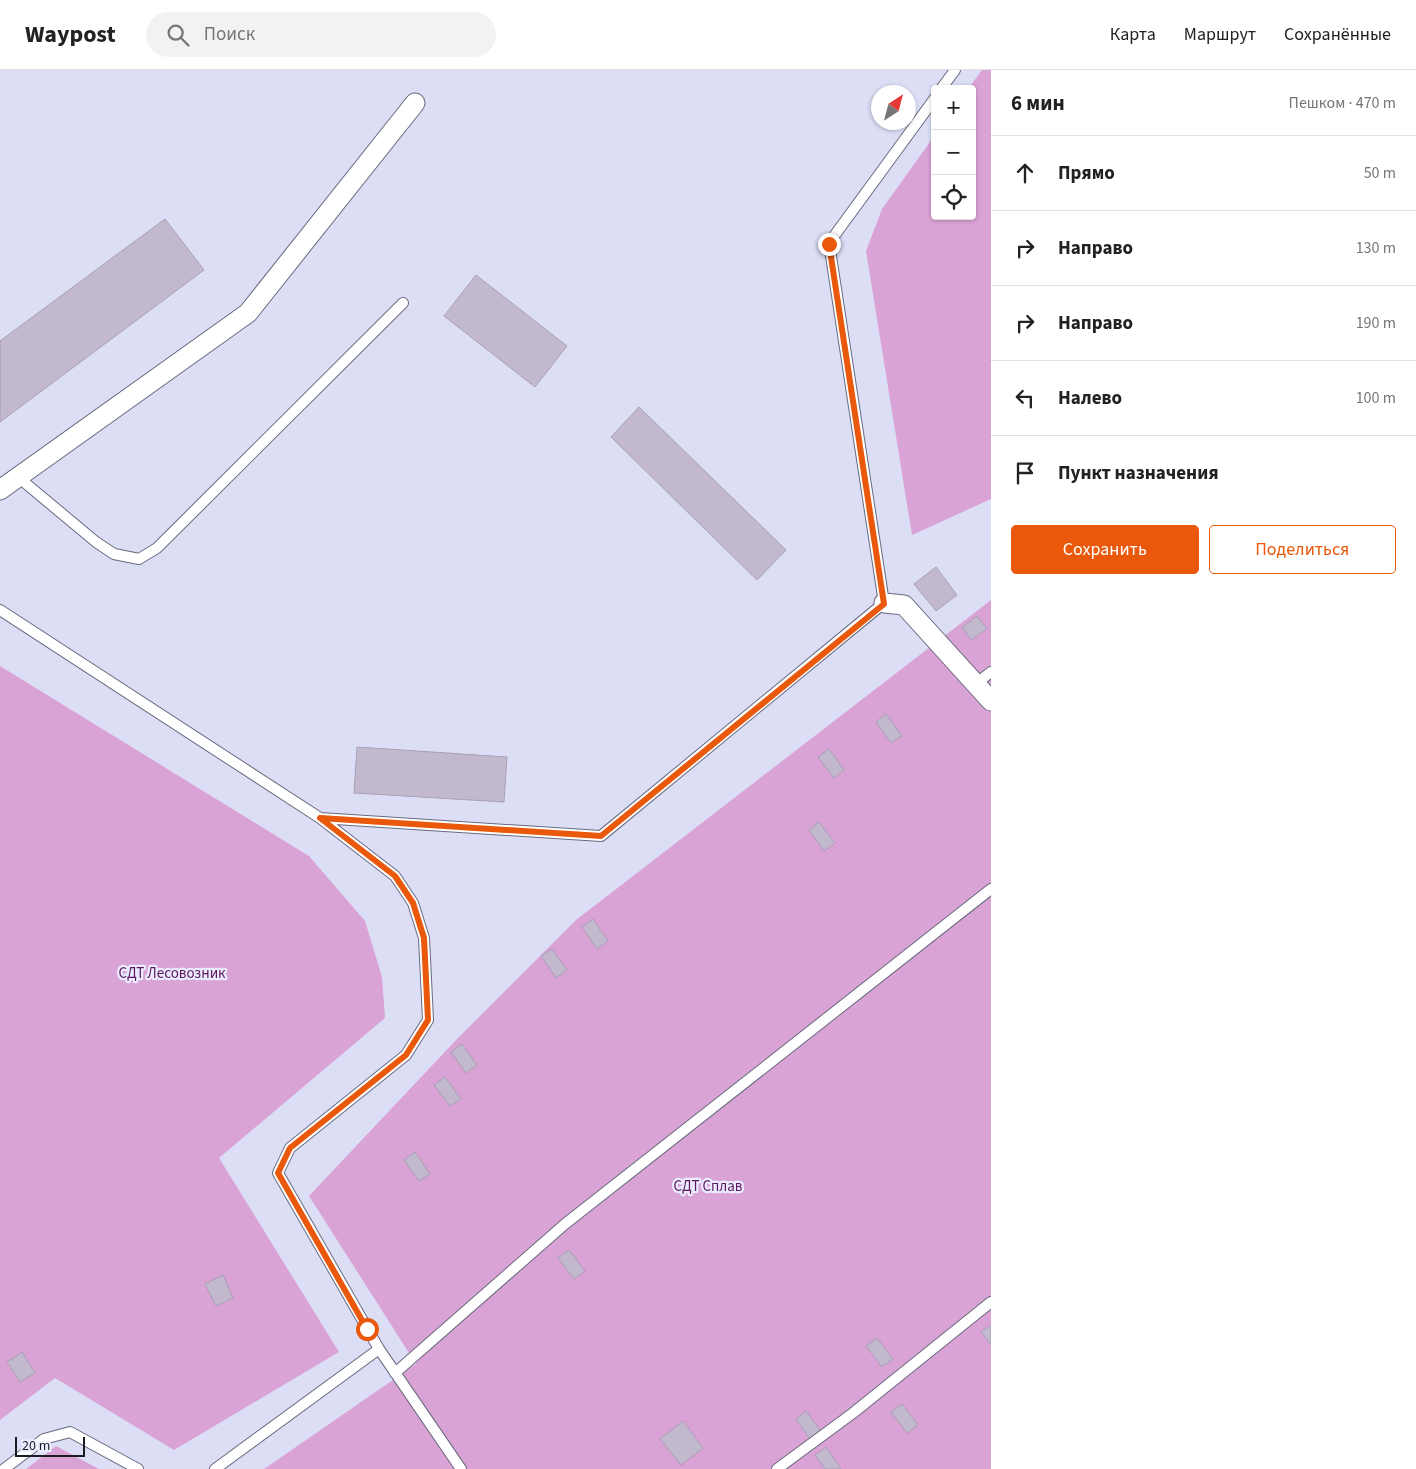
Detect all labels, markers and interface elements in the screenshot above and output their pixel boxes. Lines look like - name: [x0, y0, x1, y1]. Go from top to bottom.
- search box: [146, 12, 496, 57]
- text: Waypost: [25, 17, 116, 52]
- icon: search: [164, 21, 192, 49]
- text: Поиск: [204, 21, 255, 48]
- text: Карта: [1110, 22, 1156, 47]
- text: Маршрут: [1184, 22, 1256, 47]
- text: Сохранённые: [1284, 22, 1391, 47]
- north arrow: [871, 85, 916, 130]
- map controls: [931, 85, 976, 220]
- button: +: [931, 85, 976, 130]
- text: 6 мин: [1011, 88, 1065, 118]
- text: Пешком · 470 m: [1289, 92, 1396, 114]
- button: −: [931, 130, 976, 175]
- icon: ahead: [1011, 159, 1039, 187]
- text: Прямо: [1058, 160, 1115, 187]
- text: 50 m: [1364, 162, 1396, 184]
- button: locate: [931, 175, 976, 220]
- route end: [818, 233, 841, 256]
- icon: right: [1011, 234, 1039, 262]
- text: Направо: [1058, 235, 1133, 262]
- text: 130 m: [1356, 237, 1396, 259]
- icon: right: [1011, 309, 1039, 337]
- text: Направо: [1058, 310, 1133, 337]
- text: 190 m: [1356, 312, 1396, 334]
- icon: left: [1011, 384, 1039, 412]
- text: Налево: [1058, 385, 1122, 412]
- text: 100 m: [1356, 387, 1396, 409]
- icon: arrive: [1011, 459, 1039, 487]
- text: Пункт назначения: [1058, 460, 1219, 487]
- button: Сохранить: [1011, 525, 1199, 574]
- button: Поделиться: [1209, 525, 1396, 574]
- park label: СДТ Лесовозник: [118, 963, 226, 984]
- park label: СДТ Сплав: [674, 1176, 743, 1197]
- route start: [356, 1318, 379, 1341]
- scale bar: [15, 1434, 85, 1457]
- text: 20 m: [22, 1436, 50, 1456]

